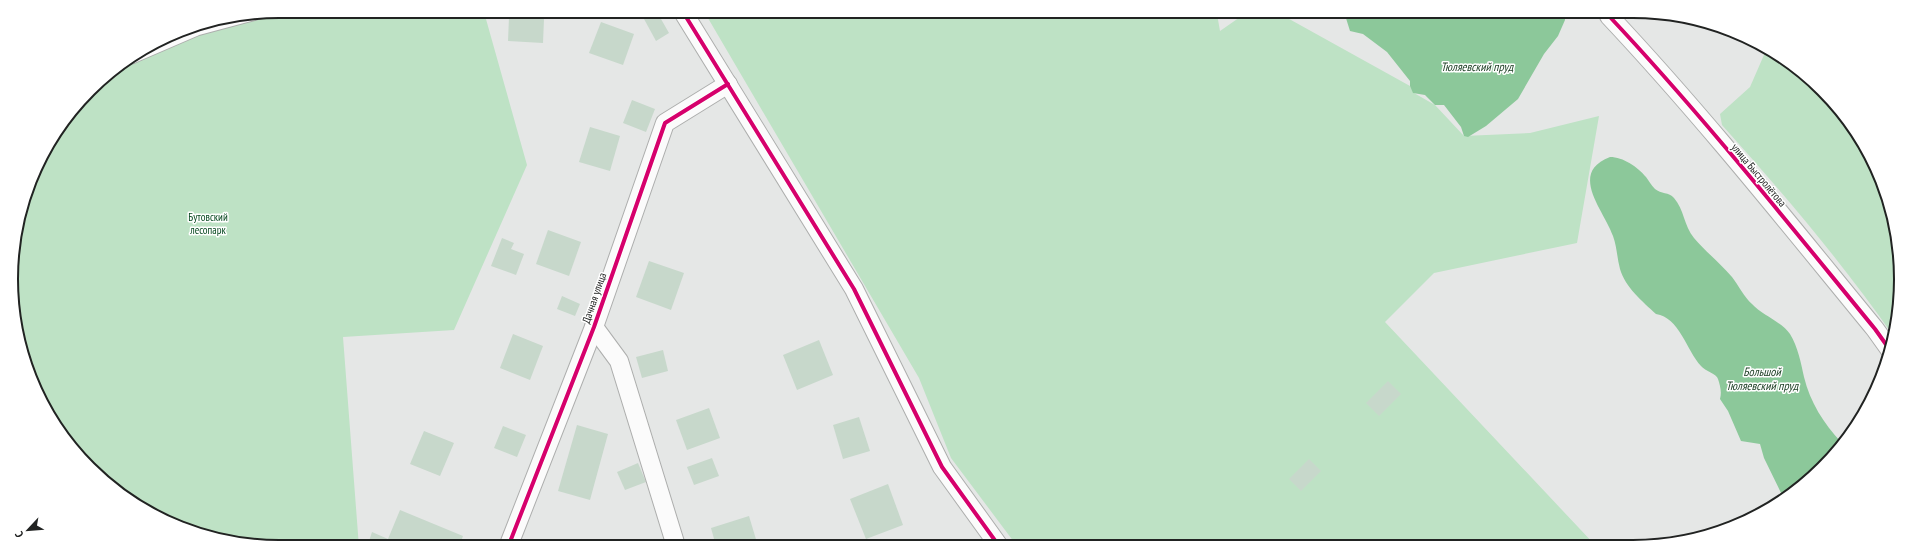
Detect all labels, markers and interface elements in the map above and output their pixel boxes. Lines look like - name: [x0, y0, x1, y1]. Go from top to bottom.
- water label: Тюляевский пруд: [1441, 59, 1514, 74]
- street label: улица Быстролётова: [1728, 140, 1790, 210]
- park label: Бутовский лесопарк: [188, 210, 228, 237]
- street label: Дачная улица: [579, 271, 609, 325]
- water label: Большой Тюляевский пруд: [1726, 364, 1799, 393]
- north arrow: [8, 510, 48, 550]
- text: С: [12, 529, 26, 540]

